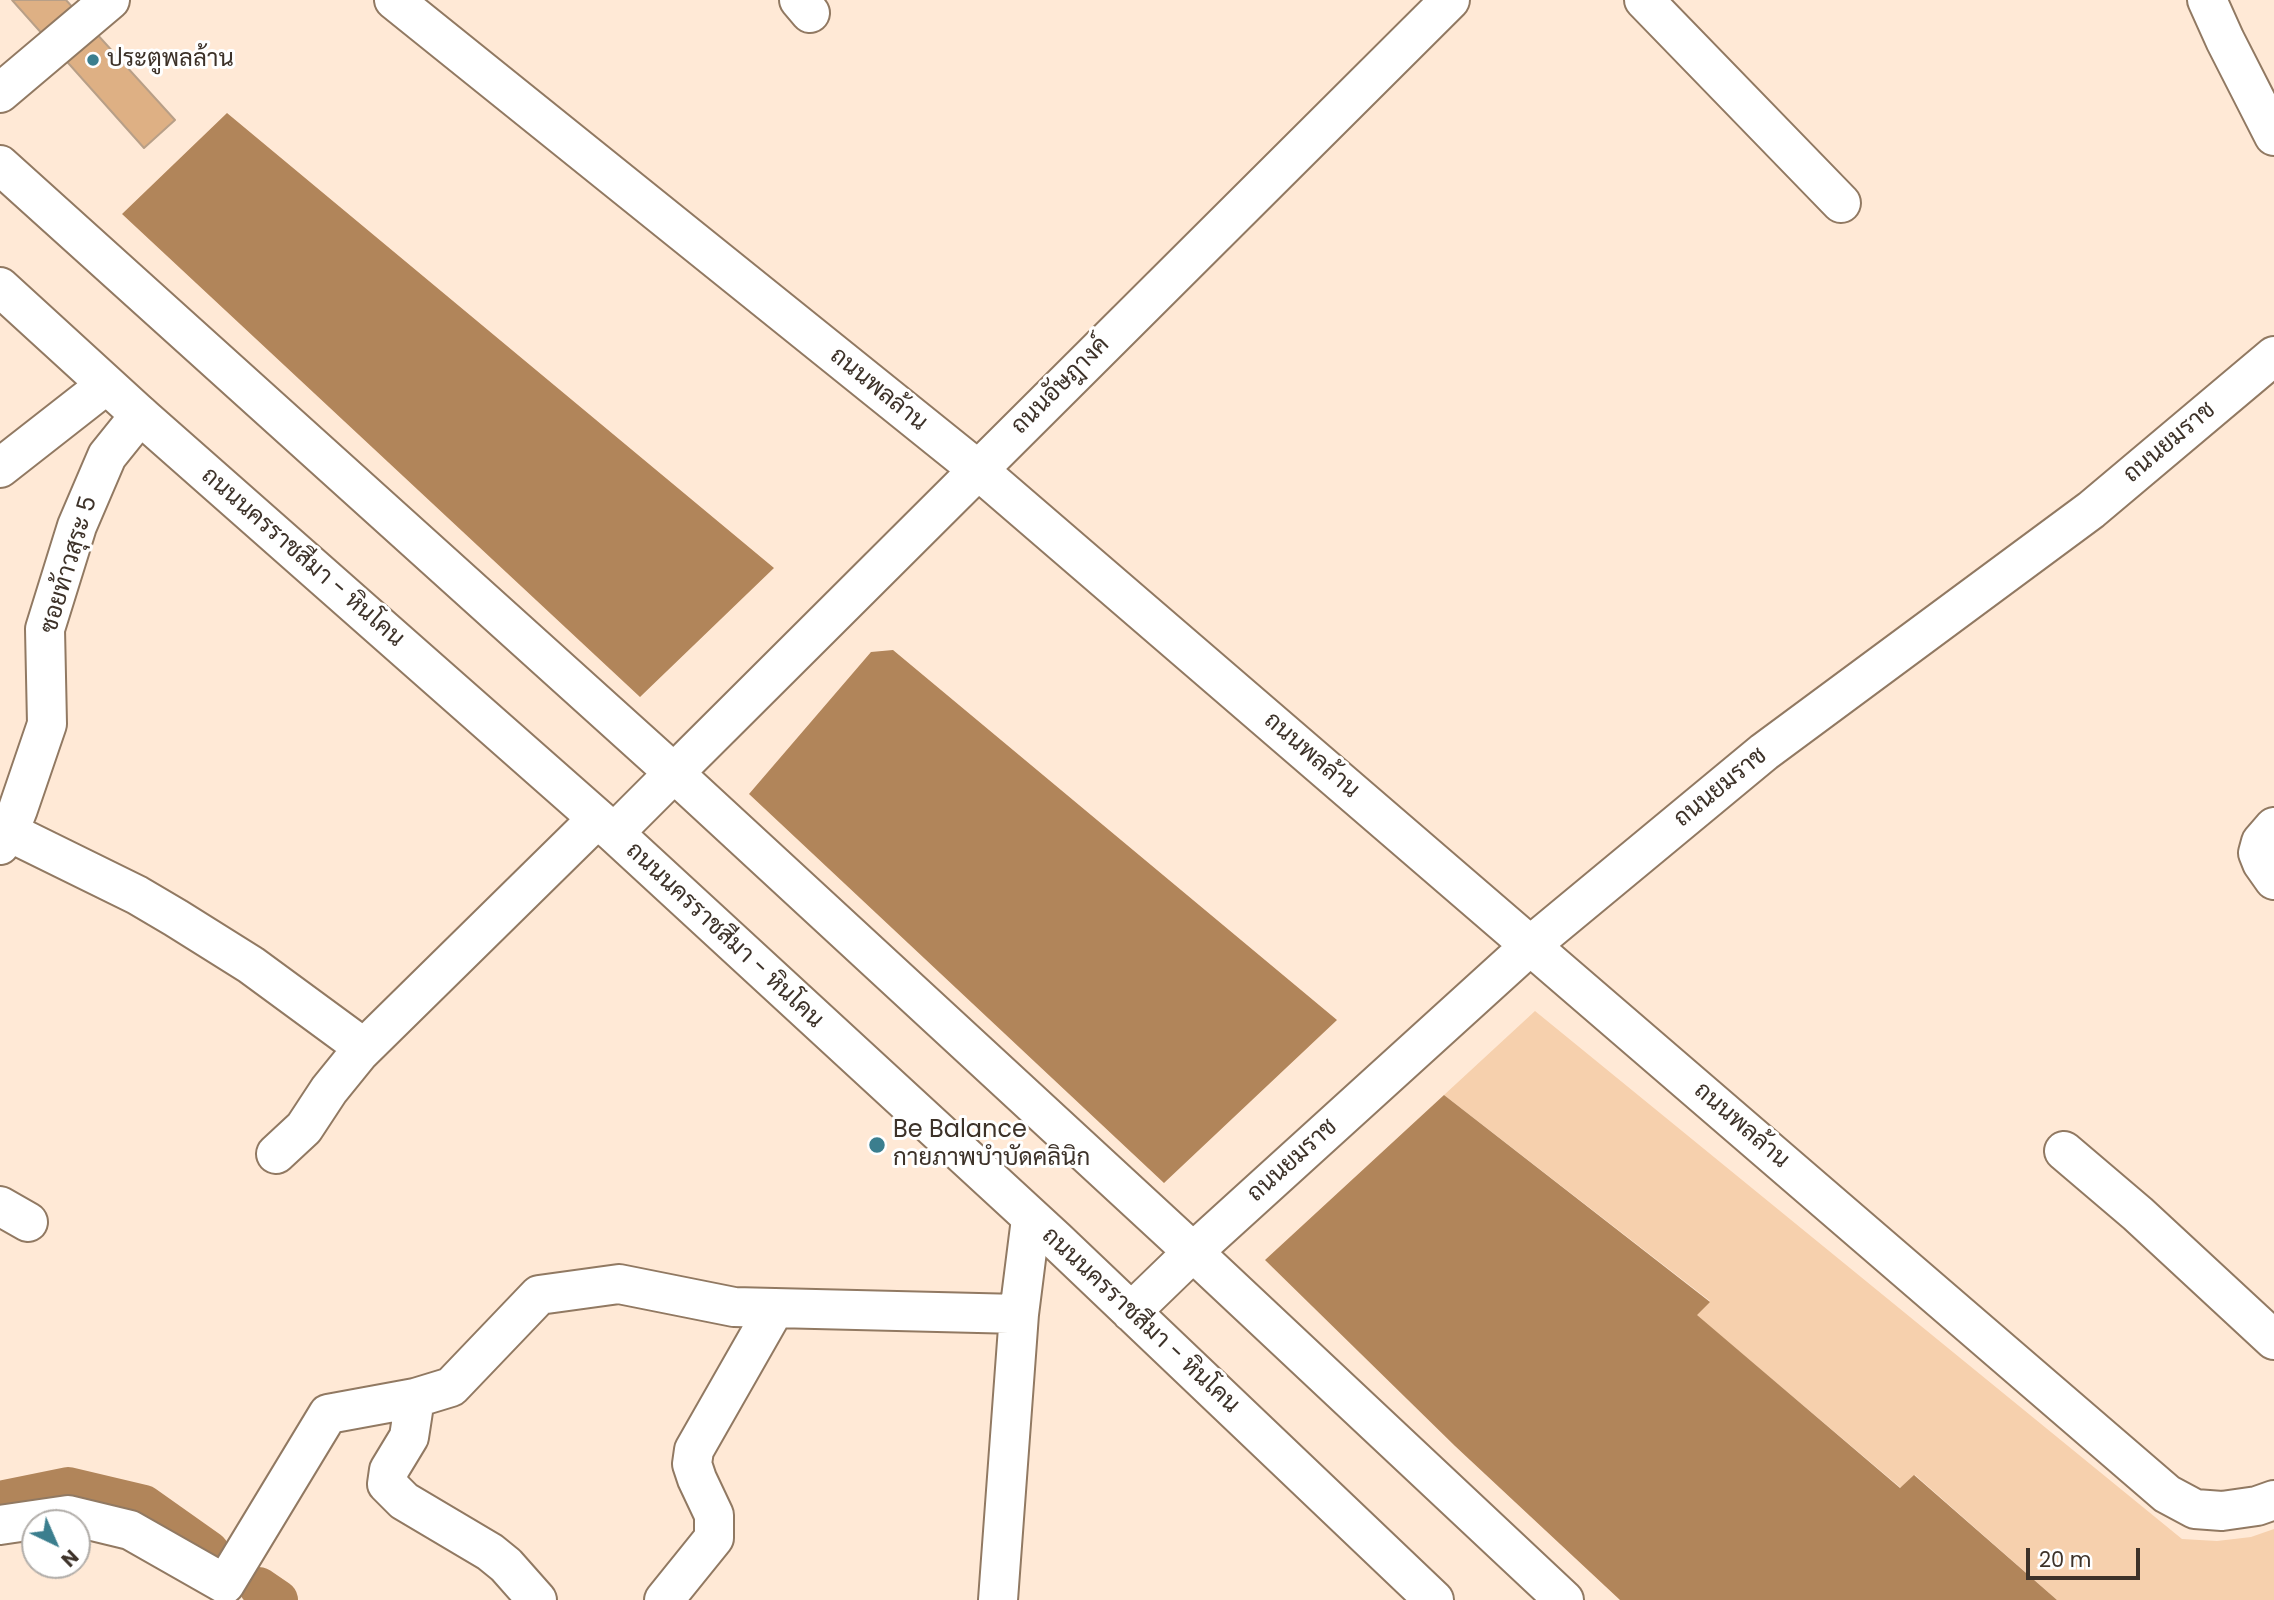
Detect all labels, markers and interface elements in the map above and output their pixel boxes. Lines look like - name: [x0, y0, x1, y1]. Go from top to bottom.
- place label: ประตูพลล้าน: [107, 46, 234, 74]
- marker: ประตูพลล้าน: [85, 52, 101, 68]
- street label: ถนนอัษฎางค์: [1006, 331, 1116, 441]
- street label: ถนนพลล้าน: [824, 342, 932, 438]
- street label: ถนนยมราช: [2118, 396, 2222, 490]
- street label: ถนนนครราชสีมา - หินโคน: [195, 462, 409, 654]
- street label: ซอยท้าวสุระ 5: [35, 493, 105, 637]
- street label: ถนนพลล้าน: [1258, 707, 1364, 805]
- street label: ถนนยมราช: [1669, 742, 1773, 834]
- street label: ถนนนครราชสีมา - หินโคน: [619, 837, 829, 1035]
- street label: ถนนพลล้าน: [1688, 1077, 1794, 1175]
- street label: ถนนยมราช: [1242, 1113, 1344, 1209]
- place label: Be Balance กายภาพบำบัดคลินิก: [893, 1117, 1090, 1173]
- marker: Be Balance กายภาพบำบัดคลินิก: [867, 1135, 887, 1155]
- street label: ถนนนครราชสีมา - หินโคน: [1035, 1222, 1245, 1420]
- north arrow: [21, 1509, 91, 1579]
- scale bar: [2029, 1534, 2143, 1578]
- text: N: [55, 1543, 84, 1573]
- text: 20 m: [2039, 1545, 2092, 1574]

